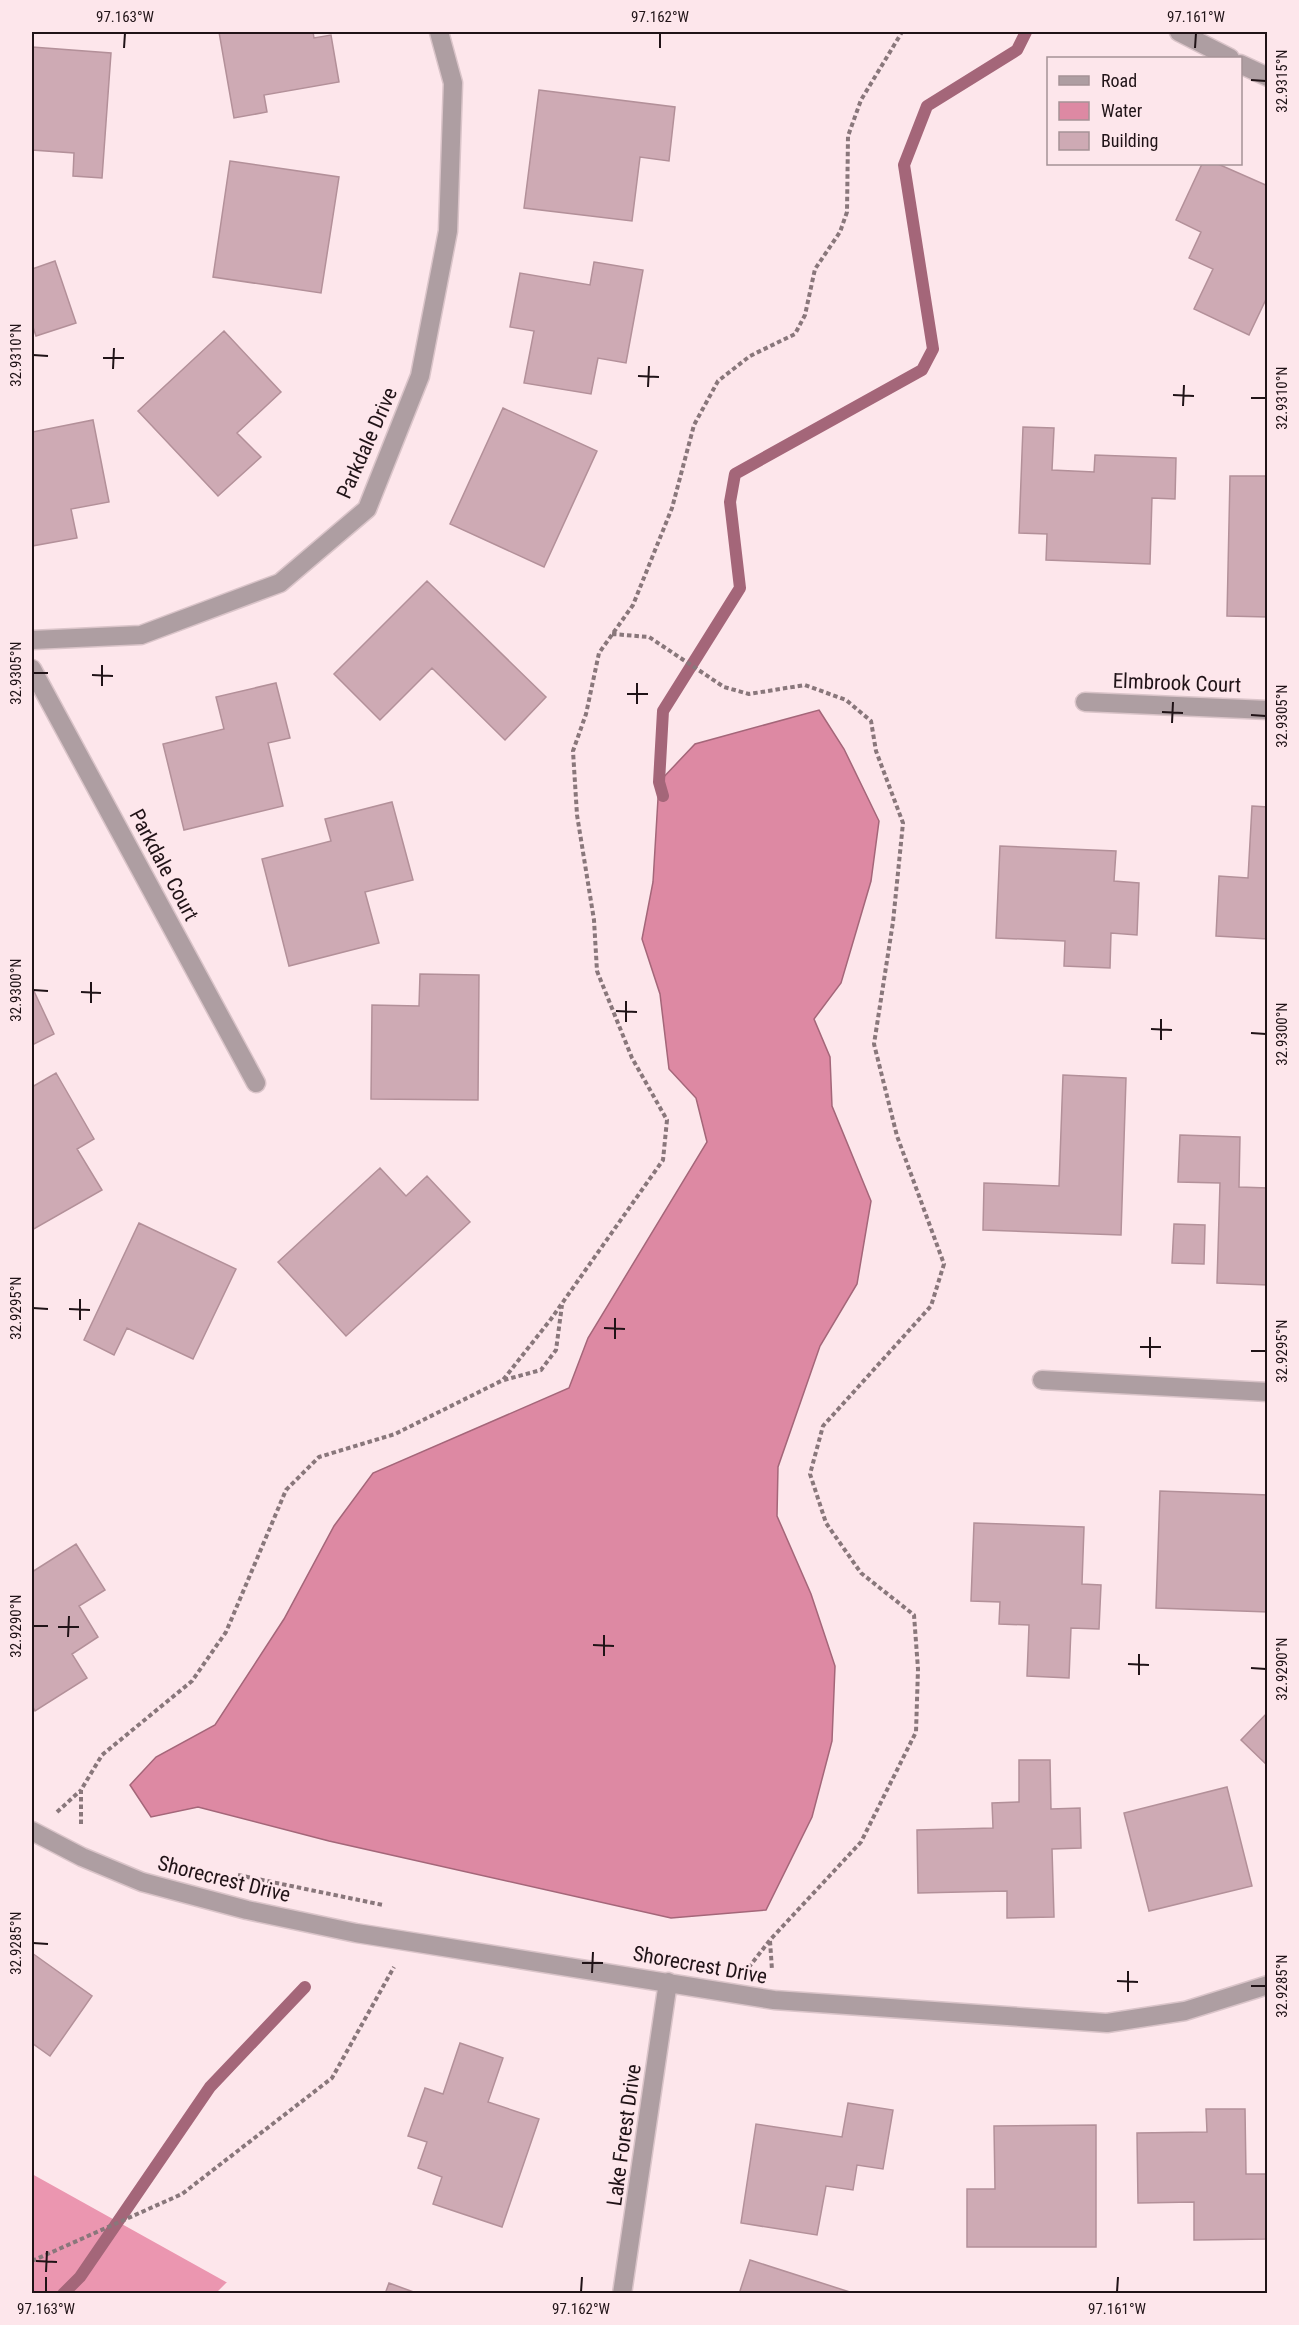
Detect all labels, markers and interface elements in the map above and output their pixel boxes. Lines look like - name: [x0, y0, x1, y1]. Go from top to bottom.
- text: 97.163°W: [96, 8, 155, 26]
- text: 97.162°W: [631, 8, 690, 26]
- text: 97.161°W: [1167, 8, 1226, 26]
- text: 32.9315°N: [1273, 49, 1291, 113]
- legend: [1047, 57, 1242, 165]
- text: Road: [1101, 70, 1137, 91]
- text: Water: [1101, 100, 1143, 121]
- text: Building: [1101, 130, 1158, 151]
- text: 32.9310°N: [7, 323, 25, 387]
- text: 32.9310°N: [1273, 366, 1291, 430]
- street label: Parkdale Drive: [332, 384, 402, 502]
- text: 32.9305°N: [7, 641, 25, 705]
- street label: Elmbrook Court: [1112, 669, 1242, 697]
- text: 32.9305°N: [1273, 684, 1291, 748]
- street label: Parkdale Court: [125, 805, 203, 925]
- text: 32.9300°N: [7, 958, 25, 1022]
- text: 32.9300°N: [1273, 1002, 1291, 1066]
- text: 32.9295°N: [7, 1276, 25, 1340]
- text: 32.9295°N: [1273, 1319, 1291, 1383]
- text: 32.9290°N: [7, 1594, 25, 1658]
- text: 32.9290°N: [1273, 1637, 1291, 1701]
- street label: Shorecrest Drive: [155, 1851, 293, 1907]
- text: 32.9285°N: [7, 1911, 25, 1975]
- street label: Shorecrest Drive: [631, 1941, 769, 1989]
- text: 32.9285°N: [1273, 1954, 1291, 2018]
- street label: Lake Forest Drive: [602, 2062, 646, 2207]
- text: 97.163°W: [17, 2300, 76, 2318]
- text: 97.162°W: [552, 2300, 611, 2318]
- text: 97.161°W: [1088, 2300, 1147, 2318]

